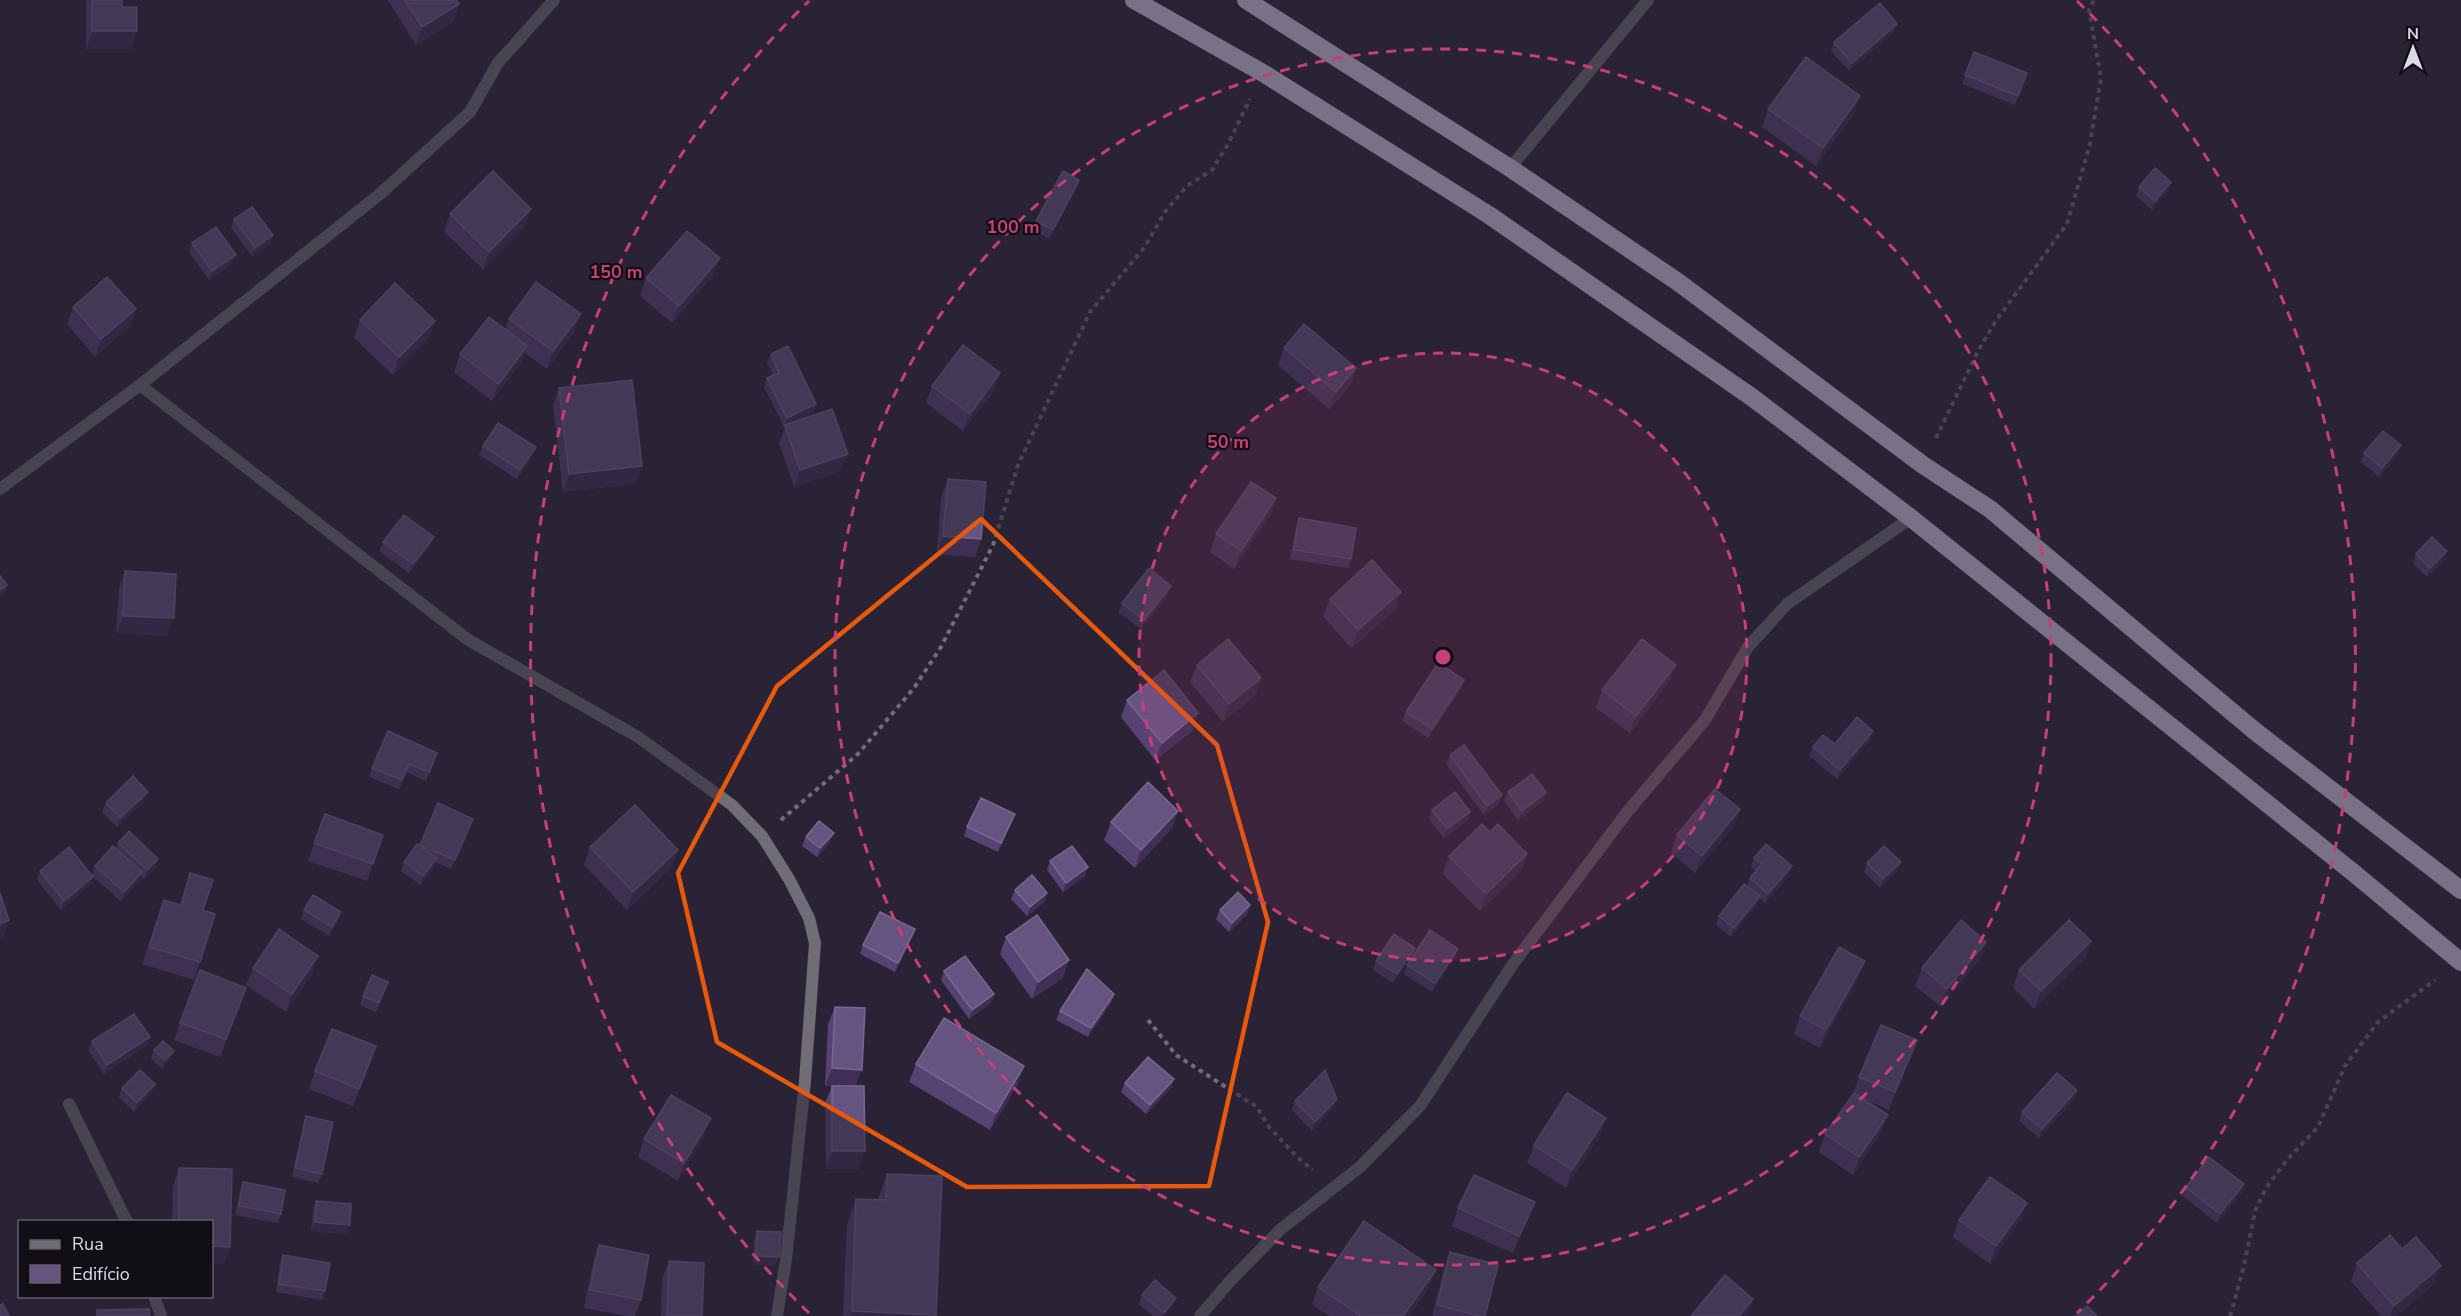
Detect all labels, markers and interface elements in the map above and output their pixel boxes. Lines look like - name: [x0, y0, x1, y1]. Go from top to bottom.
- north arrow: [2383, 18, 2443, 78]
- text: N: [2407, 23, 2419, 45]
- text: 100 m: [986, 215, 1040, 239]
- text: 150 m: [589, 260, 643, 284]
- text: 50 m: [1207, 430, 1249, 454]
- centre of rings: [1433, 647, 1453, 667]
- legend: [18, 1220, 213, 1298]
- text: Rua: [72, 1232, 104, 1256]
- text: Edifício: [72, 1262, 130, 1286]

